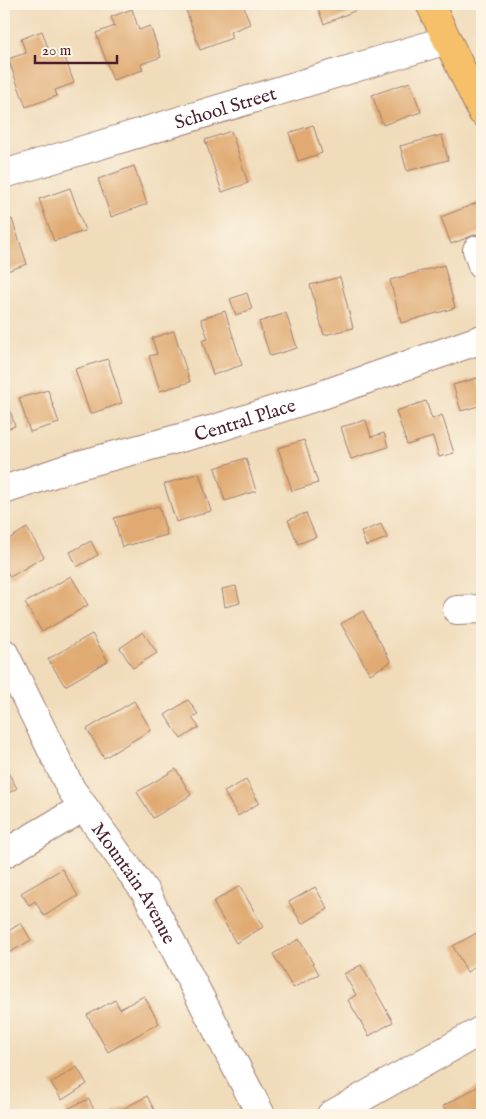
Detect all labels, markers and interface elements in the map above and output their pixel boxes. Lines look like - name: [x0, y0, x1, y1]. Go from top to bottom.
- scale bar: [35, 32, 118, 64]
- text: 20 m: [42, 41, 72, 60]
- street label: School Street: [172, 82, 280, 136]
- street label: Central Place: [192, 394, 299, 448]
- street label: Mountain Avenue: [85, 818, 180, 949]

